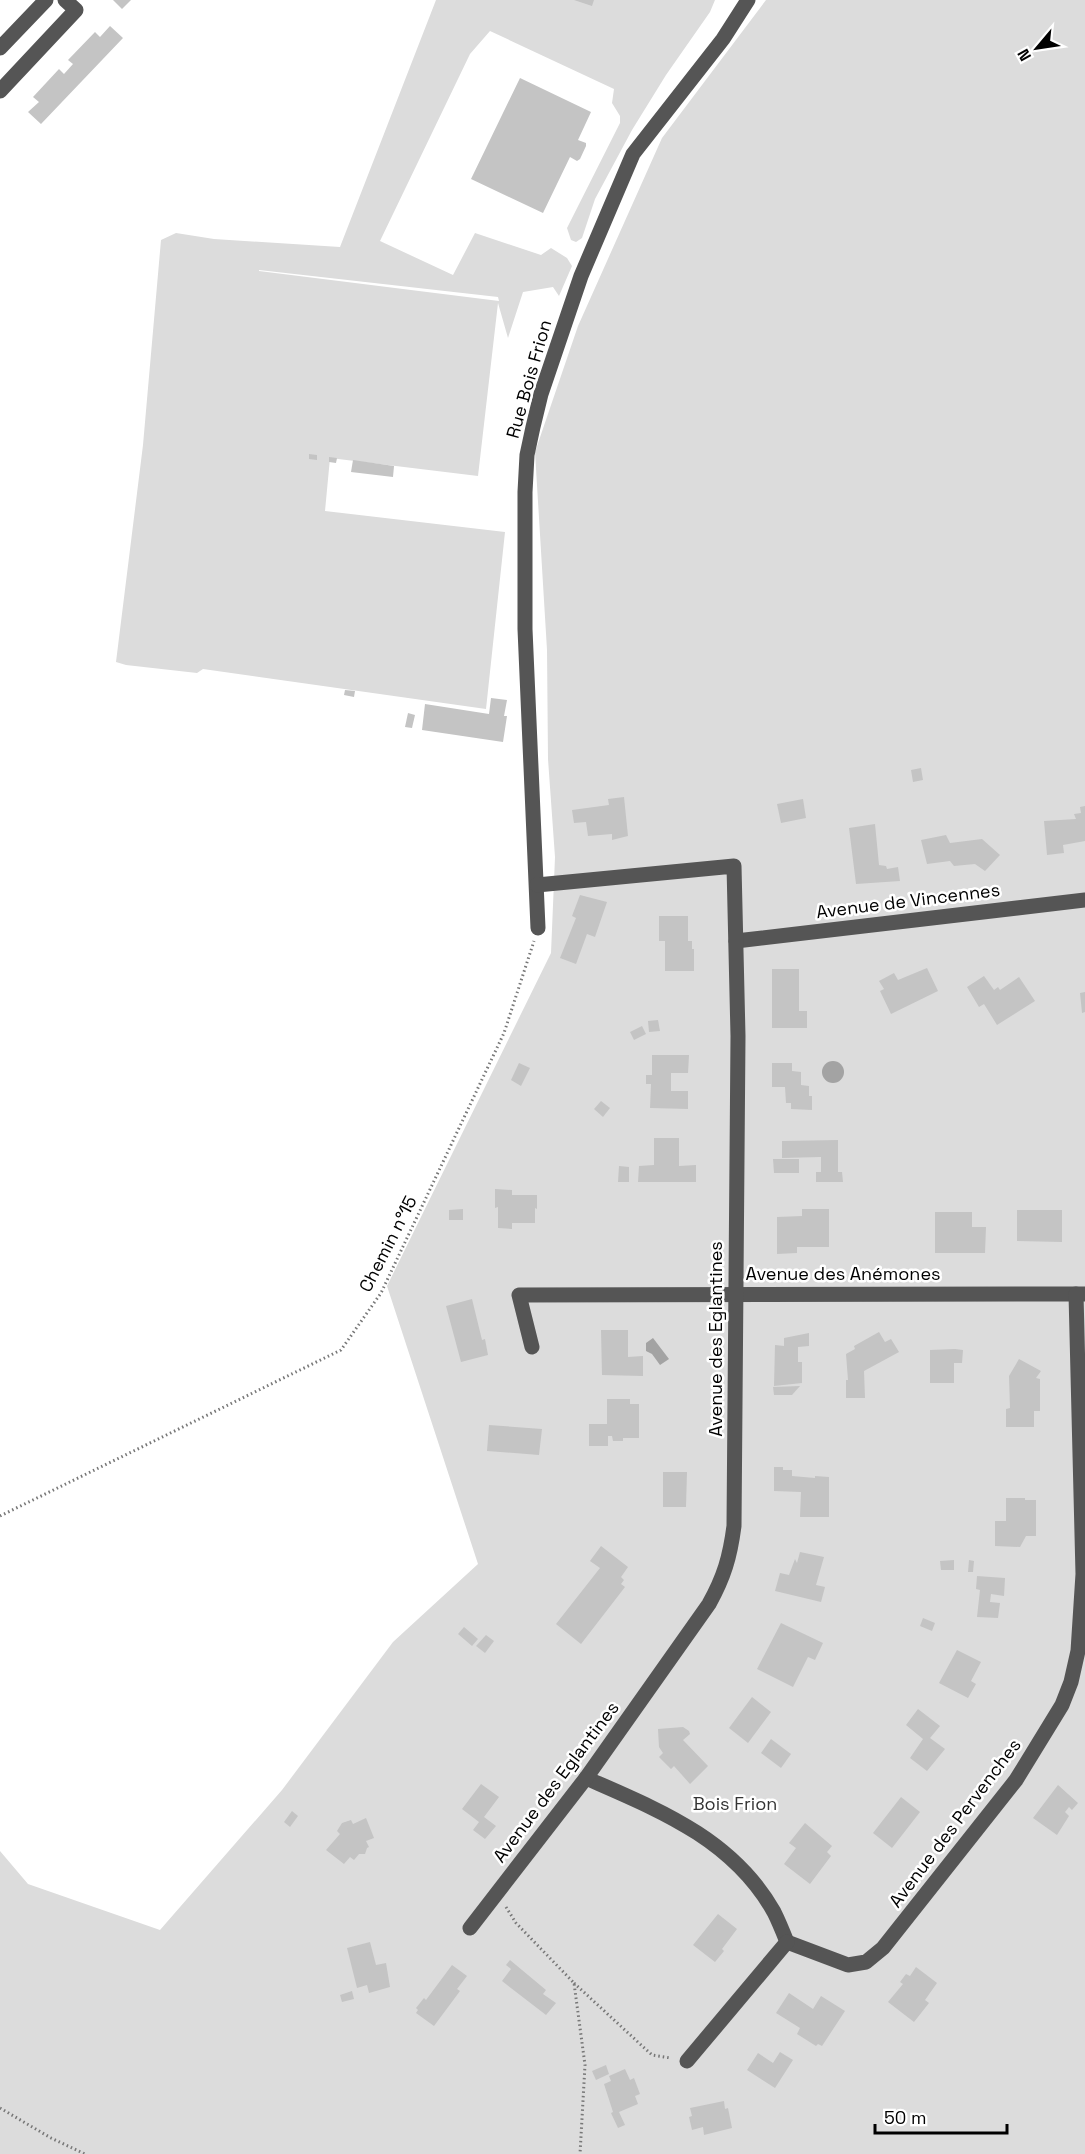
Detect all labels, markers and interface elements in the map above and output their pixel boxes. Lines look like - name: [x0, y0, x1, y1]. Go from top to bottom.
- north arrow: [1007, 18, 1067, 78]
- text: N: [1013, 45, 1036, 65]
- street label: Rue Bois Frion: [501, 317, 556, 441]
- street label: Avenue de Vincennes: [815, 878, 1001, 923]
- street label: Chemin n°15: [353, 1192, 422, 1296]
- street label: Avenue des Eglantines: [704, 1241, 727, 1437]
- street label: Avenue des Anémones: [745, 1262, 941, 1285]
- street label: Avenue des Eglantines: [488, 1697, 624, 1867]
- street label: Avenue des Pervenches: [884, 1734, 1026, 1912]
- park label: Bois Frion: [693, 1792, 777, 1815]
- scale bar: [875, 2097, 1007, 2135]
- text: 50 m: [884, 2106, 926, 2129]

